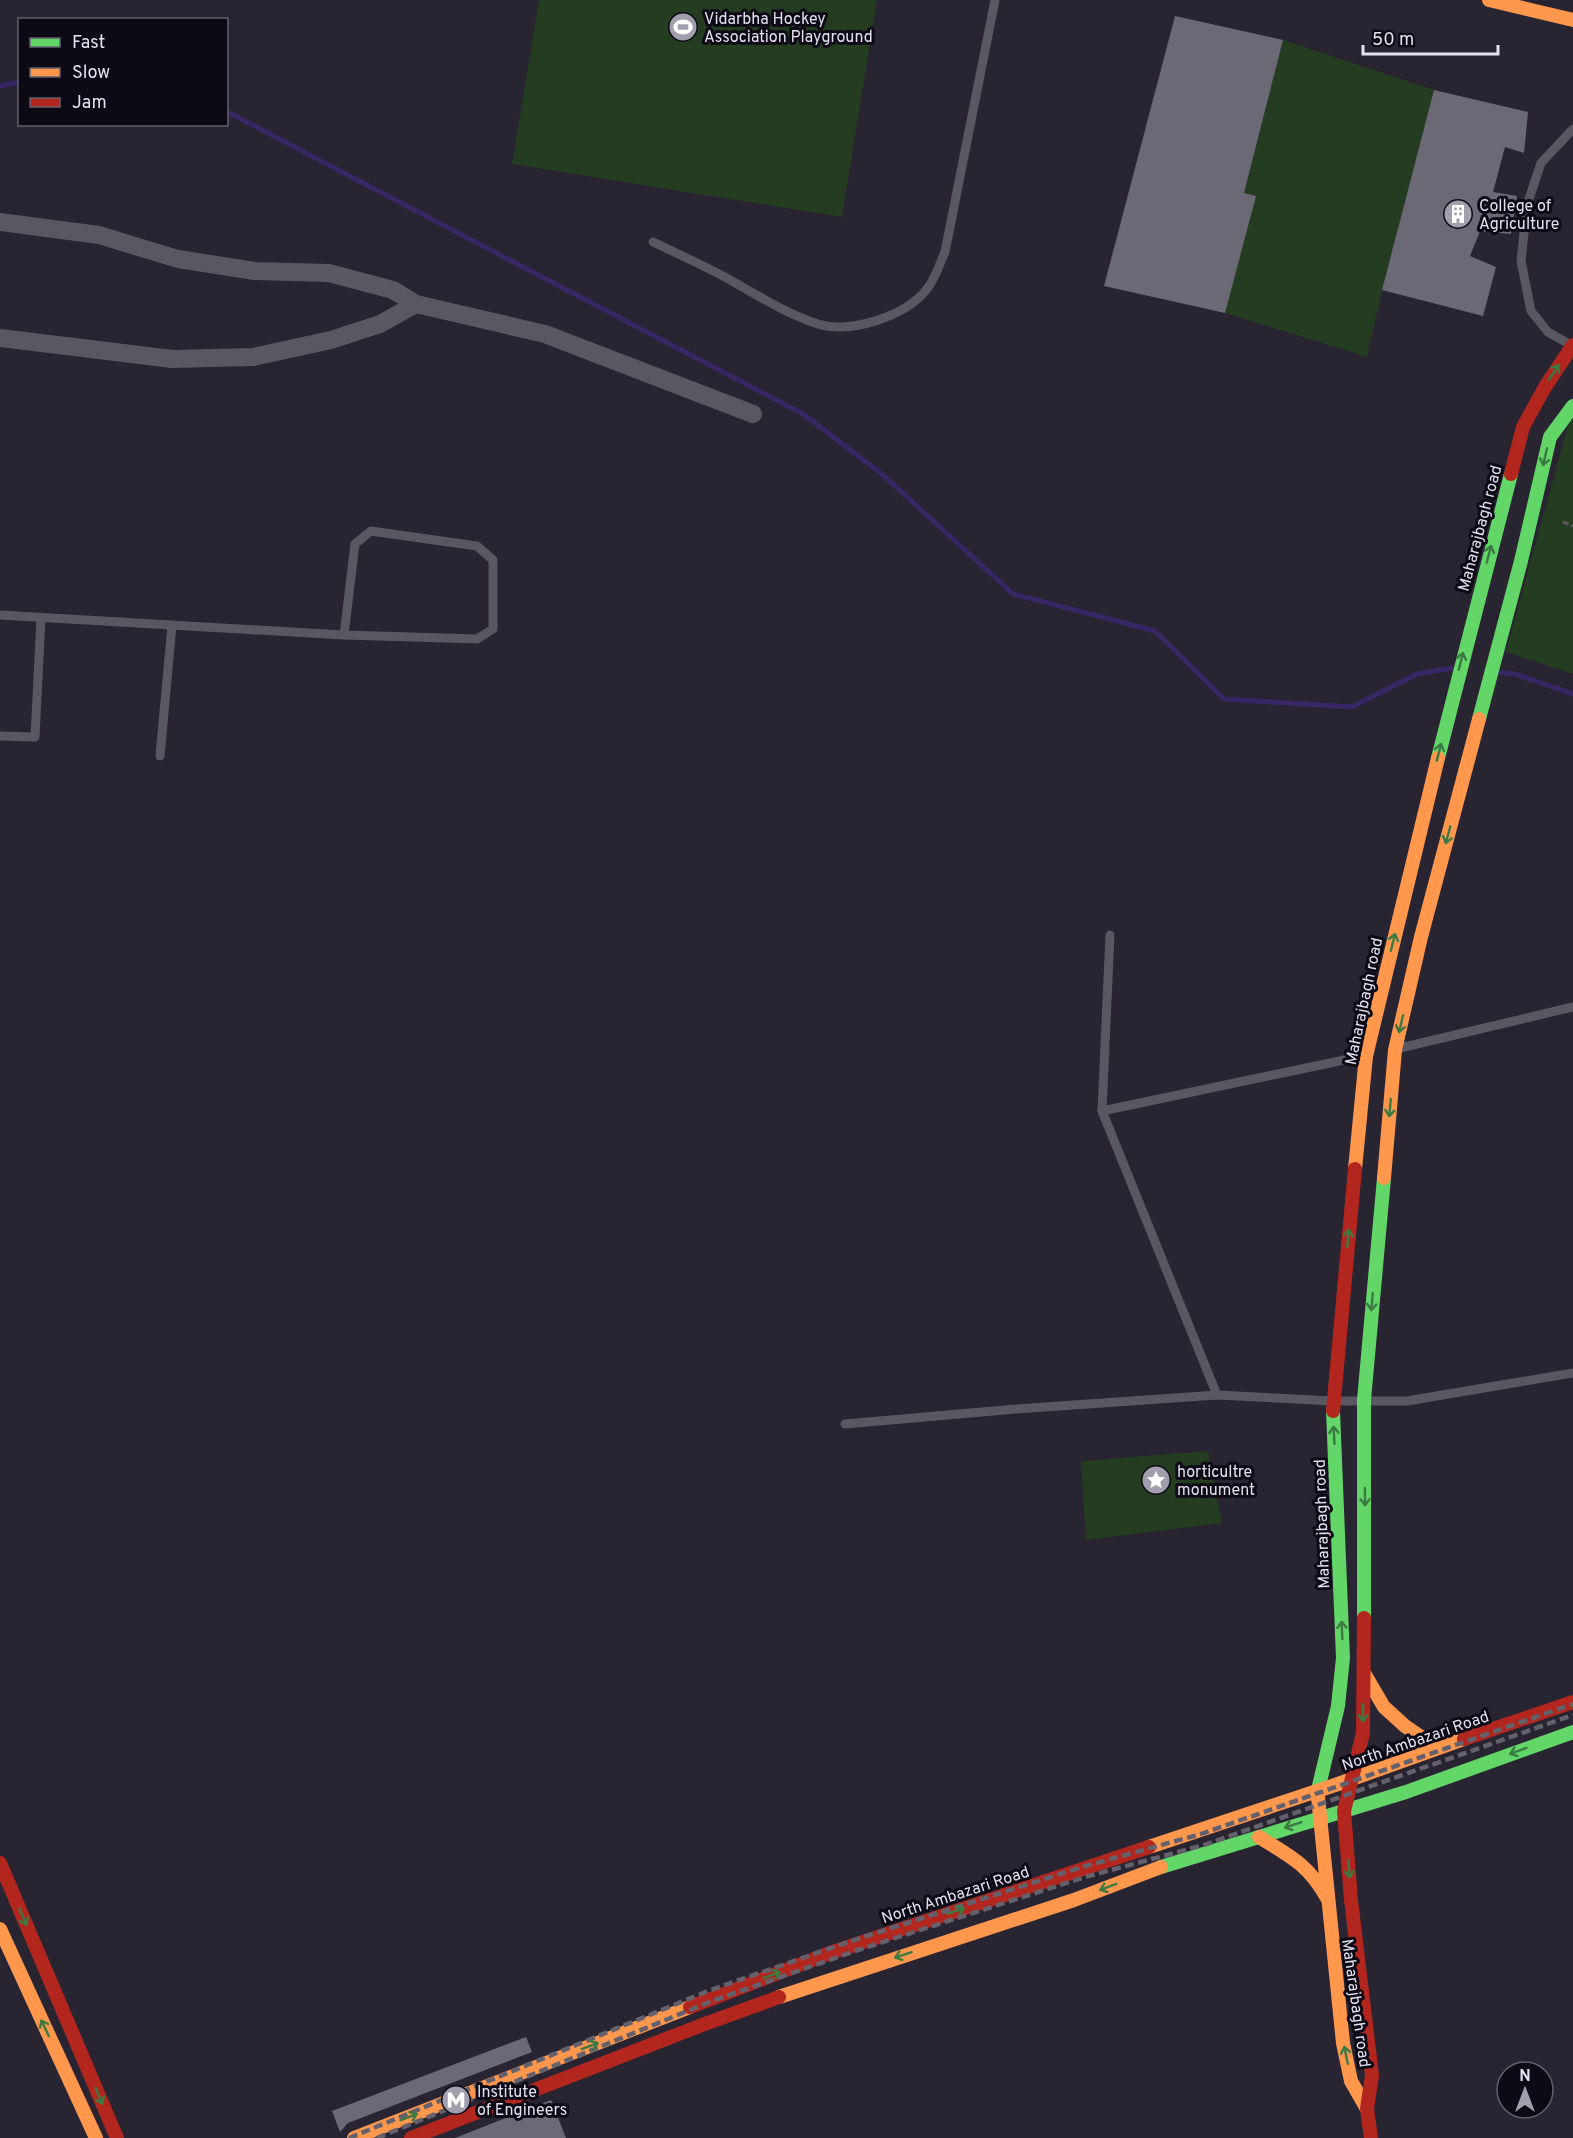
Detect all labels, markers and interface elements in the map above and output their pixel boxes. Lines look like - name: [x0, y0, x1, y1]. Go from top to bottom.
- place label: Vidarbha Hockey Association Playground: [704, 10, 873, 48]
- sports icon: Vidarbha Hockey Association Playground: [667, 11, 699, 43]
- legend: [18, 18, 228, 126]
- scale bar: [1363, 18, 1498, 56]
- text: 50 m: [1372, 29, 1414, 52]
- text: Fast: [72, 32, 105, 55]
- text: Slow: [72, 62, 110, 85]
- text: Jam: [72, 92, 107, 115]
- place label: College of Agriculture: [1479, 197, 1559, 235]
- building icon: College of Agriculture: [1442, 198, 1474, 230]
- one-way arrow: [1548, 364, 1561, 381]
- one-way arrow: [1539, 447, 1551, 466]
- street label: Maharajbagh road: [1454, 463, 1507, 594]
- one-way arrow: [1483, 545, 1495, 564]
- one-way arrow: [1456, 652, 1468, 671]
- one-way arrow: [1433, 743, 1445, 762]
- one-way arrow: [1442, 825, 1453, 844]
- one-way arrow: [1388, 933, 1400, 952]
- street label: Maharajbagh road: [1342, 936, 1388, 1067]
- one-way arrow: [1395, 1014, 1406, 1033]
- one-way arrow: [1384, 1097, 1395, 1117]
- one-way arrow: [1343, 1228, 1354, 1248]
- one-way arrow: [1367, 1292, 1378, 1312]
- one-way arrow: [1329, 1425, 1340, 1445]
- street label: Maharajbagh road: [1311, 1459, 1335, 1589]
- place label: horticultre monument: [1177, 1463, 1255, 1501]
- place icon: horticultre monument: [1140, 1464, 1172, 1496]
- one-way arrow: [1359, 1486, 1370, 1506]
- one-way arrow: [1336, 1620, 1347, 1640]
- one-way arrow: [1357, 1702, 1369, 1722]
- street label: North Ambazari Road: [1339, 1707, 1492, 1776]
- one-way arrow: [1509, 1747, 1528, 1758]
- one-way arrow: [1284, 1820, 1303, 1831]
- one-way arrow: [1343, 1859, 1354, 1879]
- street label: North Ambazari Road: [879, 1863, 1032, 1929]
- one-way arrow: [1099, 1882, 1118, 1893]
- one-way arrow: [946, 1904, 965, 1915]
- one-way arrow: [18, 1907, 29, 1925]
- street label: Maharajbagh road: [1336, 1938, 1374, 2069]
- one-way arrow: [894, 1951, 913, 1962]
- one-way arrow: [762, 1969, 781, 1980]
- one-way arrow: [38, 2020, 50, 2038]
- one-way arrow: [581, 2040, 599, 2051]
- one-way arrow: [1339, 2046, 1351, 2065]
- north arrow: [1495, 2060, 1555, 2120]
- text: N: [1519, 2067, 1531, 2087]
- place label: Institute of Engineers: [477, 2083, 567, 2121]
- metro station icon: Institute of Engineers: [440, 2084, 472, 2116]
- one-way arrow: [94, 2087, 105, 2105]
- one-way arrow: [399, 2111, 417, 2122]

